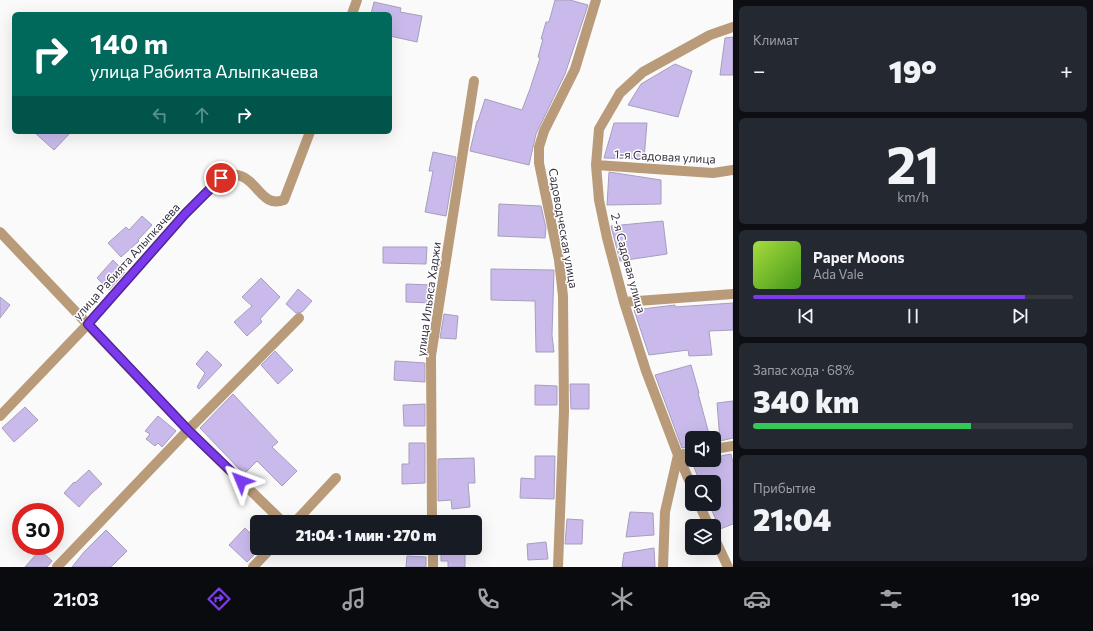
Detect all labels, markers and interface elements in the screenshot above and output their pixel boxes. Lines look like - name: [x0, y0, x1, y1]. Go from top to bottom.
- text: 140 m: [90, 26, 168, 60]
- icon: right: [24, 28, 76, 80]
- text: Климат: [753, 32, 799, 48]
- text: 19°: [889, 52, 937, 89]
- text: −: [753, 57, 766, 84]
- text: +: [1060, 57, 1073, 84]
- text: улица Рабията Алыпкачева: [90, 60, 318, 82]
- icon: left: [149, 104, 171, 126]
- icon: ahead: [191, 104, 213, 126]
- icon: right: [233, 104, 255, 126]
- text: 21: [886, 131, 940, 195]
- street label: 1-я Садовая улица: [614, 146, 716, 166]
- pin: [204, 161, 238, 195]
- icon: arrive: [210, 167, 232, 189]
- street label: Садоводческая улица: [547, 167, 581, 289]
- text: km/h: [897, 189, 929, 205]
- street label: улица Рабията Алыпкачева: [70, 200, 182, 322]
- street label: 2-я Садовая улица: [609, 211, 649, 315]
- street label: улица Ильяса Хаджи: [413, 241, 443, 357]
- text: Paper Moons: [813, 248, 904, 266]
- text: Ada Vale: [813, 266, 864, 282]
- icon: previous: [795, 305, 817, 327]
- icon: pause: [902, 305, 924, 327]
- icon: next: [1009, 305, 1031, 327]
- text: Запас хода · 68%: [753, 362, 854, 378]
- text: 340 km: [753, 382, 859, 419]
- map controls: [685, 431, 721, 555]
- button: sound: [685, 431, 721, 467]
- position arrow: [220, 460, 262, 502]
- button: search: [685, 475, 721, 511]
- text: Прибытие: [753, 480, 816, 496]
- text: 21:04: [753, 500, 832, 537]
- speed limit sign: 30: [12, 503, 64, 555]
- button: layers: [685, 519, 721, 555]
- text: 21:04 · 1 мин · 270 m: [296, 526, 436, 544]
- icon: directions: [205, 585, 233, 613]
- icon: music: [340, 585, 368, 613]
- icon: phone: [474, 585, 502, 613]
- icon: climate: [608, 585, 636, 613]
- icon: car: [743, 585, 771, 613]
- icon: filters: [877, 585, 905, 613]
- text: 21:03: [53, 588, 99, 610]
- text: 19°: [1012, 588, 1040, 610]

